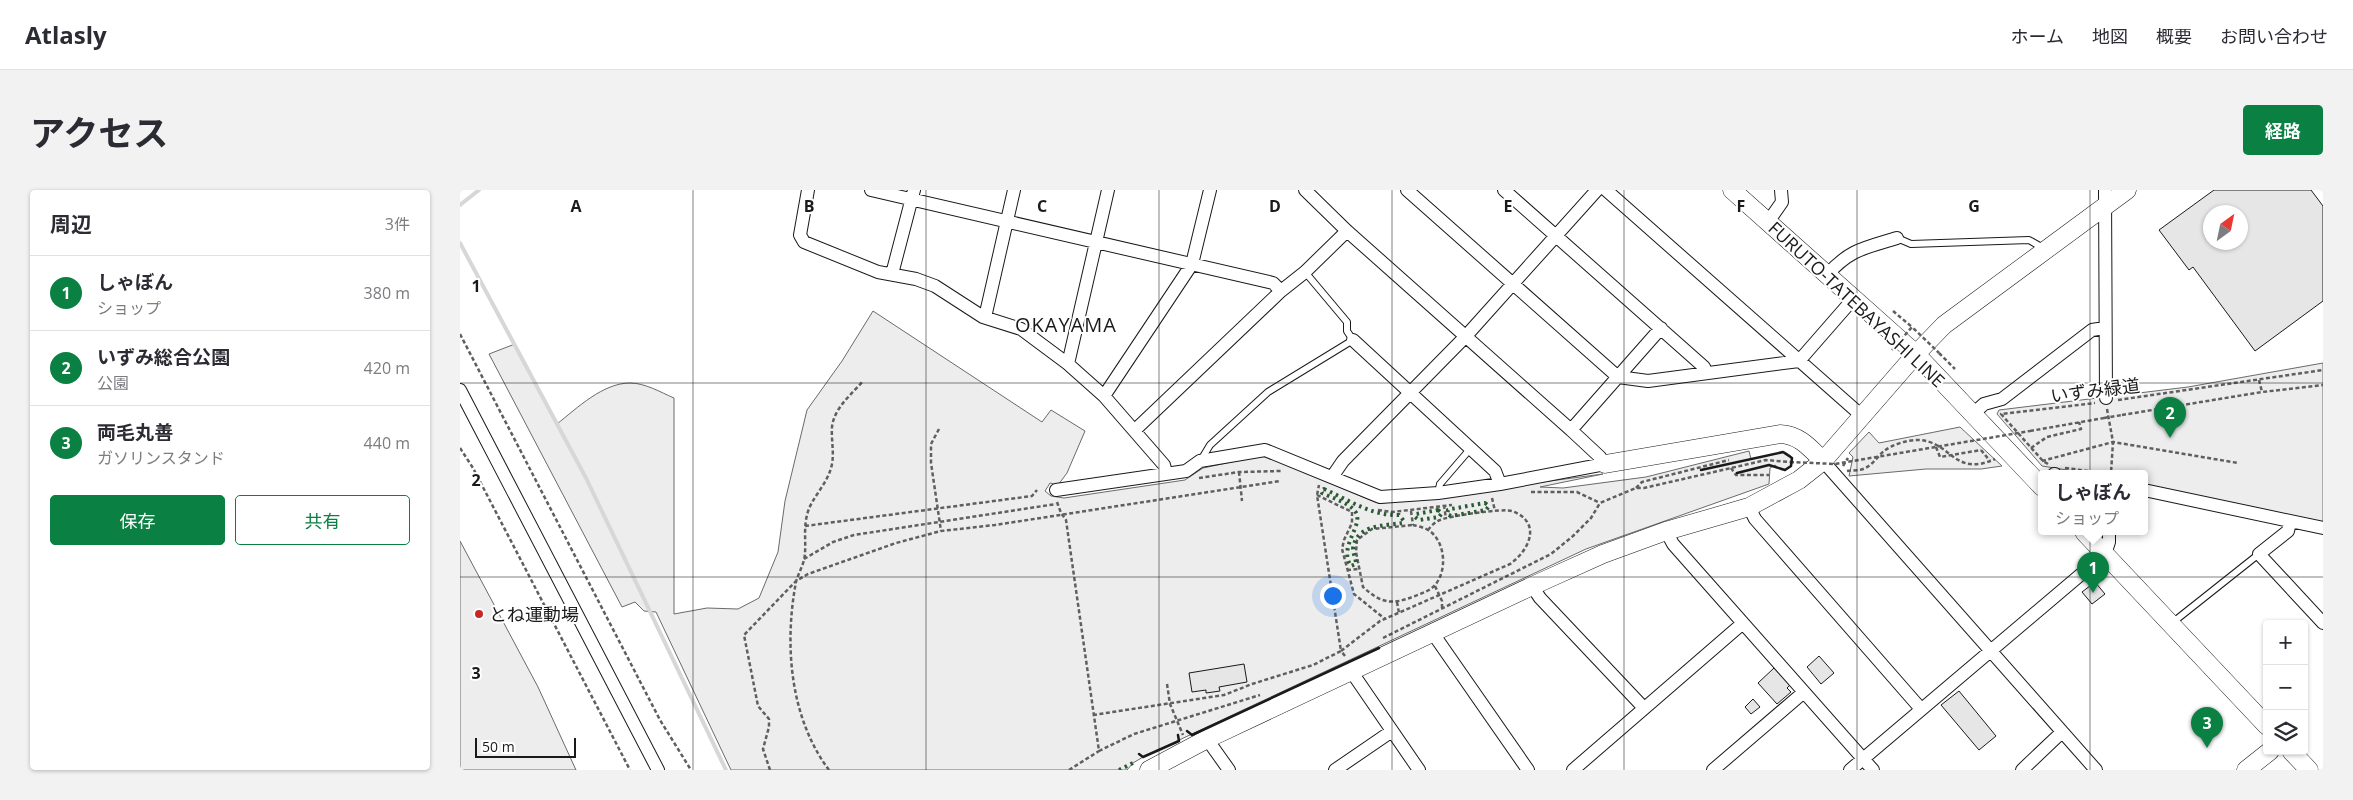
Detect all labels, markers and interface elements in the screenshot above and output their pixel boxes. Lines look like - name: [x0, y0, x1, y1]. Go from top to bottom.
- text: Atlasly: [25, 18, 107, 51]
- text: ホーム: [2011, 24, 2064, 48]
- text: 地図: [2092, 24, 2128, 48]
- text: 概要: [2156, 24, 2192, 48]
- text: お問い合わせ: [2220, 24, 2328, 48]
- button: 経路: [2243, 105, 2323, 155]
- text: アクセス: [30, 109, 168, 156]
- text: A: [570, 195, 582, 217]
- text: B: [804, 195, 814, 217]
- text: C: [1037, 195, 1047, 217]
- text: D: [1269, 195, 1281, 217]
- text: E: [1504, 195, 1513, 217]
- text: F: [1737, 195, 1745, 217]
- text: G: [1968, 195, 1980, 217]
- north arrow: [2203, 205, 2248, 250]
- text: 周辺: [50, 210, 92, 238]
- text: 3件: [385, 213, 410, 235]
- street label: FURUTO-TATEBAYASHI LINE: [1764, 216, 1950, 392]
- text: しゃぼん: [97, 269, 173, 295]
- text: 1: [471, 275, 481, 297]
- text: 1: [61, 282, 71, 304]
- text: 380 m: [364, 282, 410, 304]
- text: ショップ: [97, 297, 161, 319]
- district label: OKAYAMA: [1015, 311, 1117, 338]
- text: いずみ総合公園: [97, 344, 230, 370]
- text: 2: [61, 357, 71, 379]
- text: 420 m: [364, 357, 410, 379]
- text: 公園: [97, 372, 129, 394]
- street label: いずみ緑道: [2049, 373, 2141, 407]
- pin: 2: [2154, 397, 2186, 438]
- text: 両毛丸善: [97, 419, 173, 445]
- text: 3: [61, 432, 71, 454]
- text: 440 m: [364, 432, 410, 454]
- text: ガソリンスタンド: [97, 447, 225, 469]
- text: 2: [471, 469, 481, 491]
- popup: [2038, 470, 2148, 535]
- text: しゃぼん: [2055, 479, 2131, 505]
- button: 保存: [50, 495, 225, 545]
- button: 共有: [235, 495, 410, 545]
- text: ショップ: [2055, 507, 2119, 529]
- pin: 1: [2077, 552, 2109, 593]
- your location: [1320, 583, 1346, 609]
- place label: とね運動場: [489, 602, 579, 626]
- marker: とね運動場: [473, 608, 485, 620]
- map controls: [2263, 620, 2308, 755]
- button: +: [2263, 620, 2308, 665]
- text: 3: [471, 662, 481, 684]
- button: −: [2263, 665, 2308, 710]
- pin: 3: [2191, 707, 2223, 748]
- button: layers: [2263, 710, 2308, 755]
- scale bar: [475, 735, 576, 758]
- text: 50 m: [482, 737, 515, 756]

